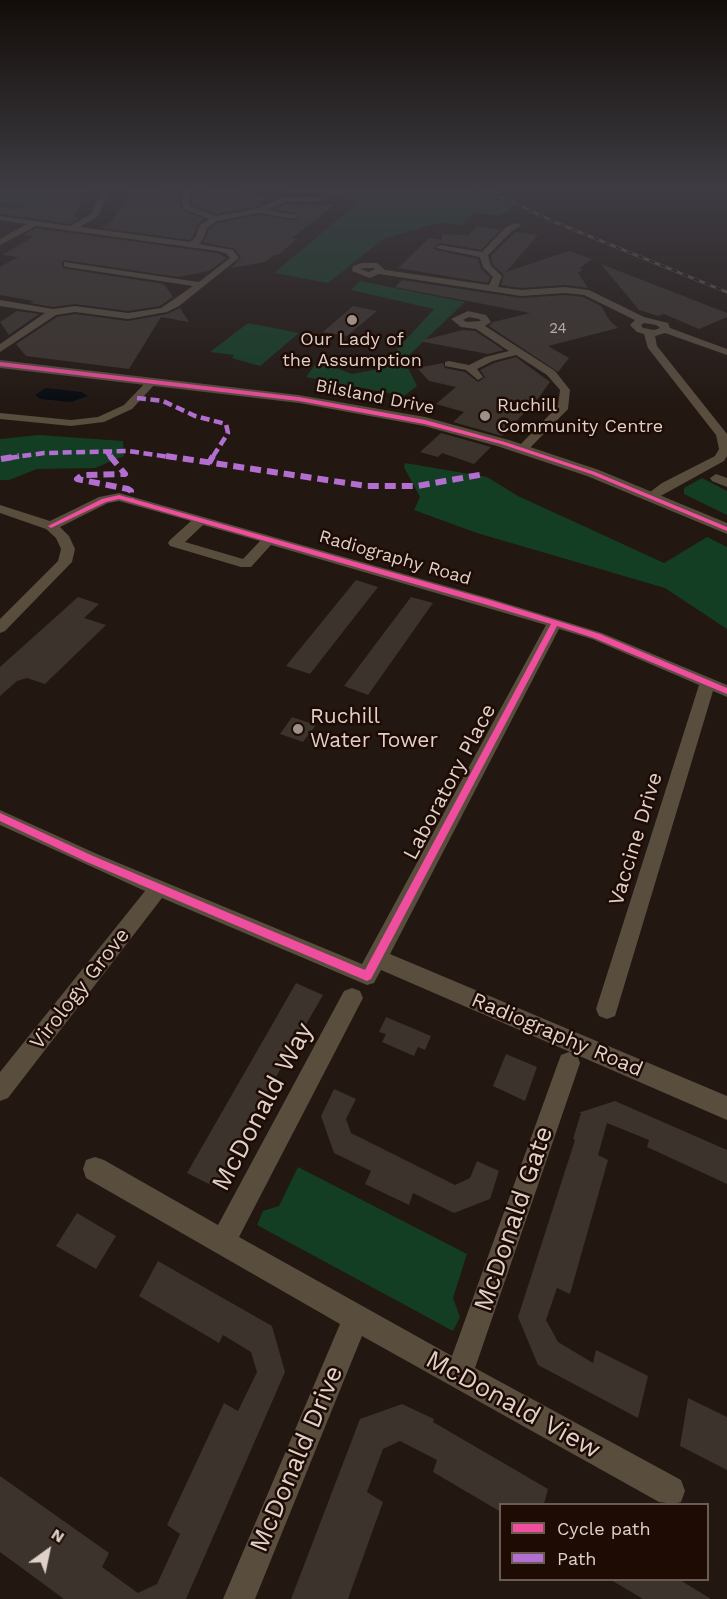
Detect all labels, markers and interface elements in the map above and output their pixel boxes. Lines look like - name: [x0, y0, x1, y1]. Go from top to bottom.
- marker: Our Lady of the Assumption: [345, 313, 359, 327]
- house number: 24: [549, 320, 567, 338]
- place label: Our Lady of the Assumption: [282, 329, 422, 372]
- street label: Bilsland Drive: [314, 375, 436, 419]
- place label: Ruchill Community Centre: [497, 395, 663, 438]
- marker: Ruchill Community Centre: [478, 409, 492, 423]
- street label: Radiography Road: [316, 526, 474, 590]
- street label: Laboratory Place: [398, 700, 502, 864]
- place label: Ruchill Water Tower: [310, 704, 438, 754]
- marker: Ruchill Water Tower: [291, 722, 305, 736]
- street label: Vaccine Drive: [604, 769, 668, 909]
- street label: Virology Grove: [25, 923, 135, 1055]
- street label: Radiography Road: [468, 988, 646, 1082]
- street label: McDonald Way: [206, 1017, 320, 1197]
- street label: McDonald Gate: [468, 1122, 560, 1316]
- street label: McDonald View: [420, 1344, 606, 1466]
- street label: McDonald Drive: [244, 1361, 350, 1557]
- legend: [499, 1503, 709, 1581]
- text: Cycle path: [557, 1518, 651, 1539]
- north arrow: [18, 1521, 78, 1581]
- text: N: [48, 1524, 68, 1547]
- text: Path: [557, 1548, 597, 1569]

